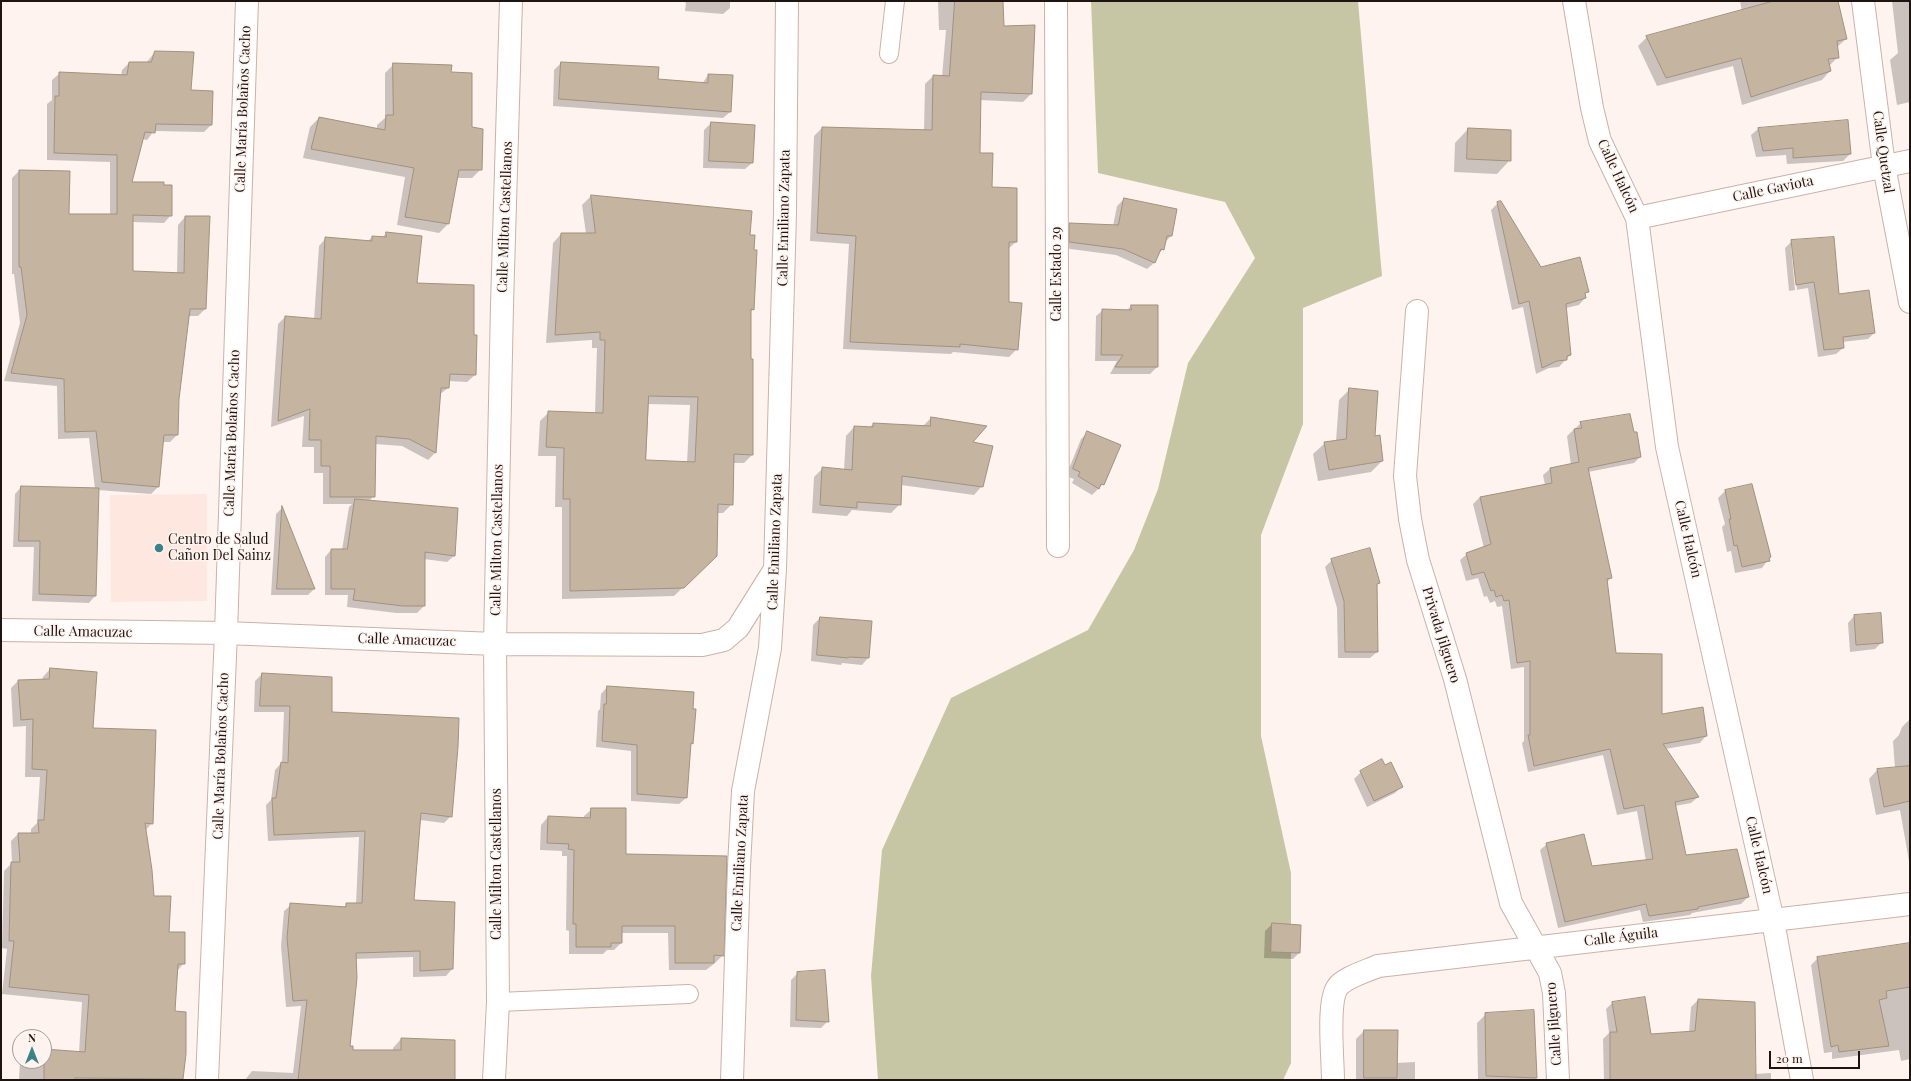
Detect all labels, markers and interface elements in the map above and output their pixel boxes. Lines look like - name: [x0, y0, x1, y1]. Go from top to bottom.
- street label: Calle María Bolaños Cacho: [232, 25, 254, 193]
- street label: Calle Quetzal: [1869, 110, 1897, 194]
- street label: Calle Halcón: [1594, 137, 1642, 215]
- street label: Calle Milton Castellanos: [494, 141, 516, 293]
- street label: Calle Emiliano Zapata: [774, 149, 794, 287]
- street label: Calle Gaviota: [1731, 172, 1815, 206]
- street label: Calle Estado 29: [1049, 227, 1065, 321]
- street label: Calle María Bolaños Cacho: [221, 349, 243, 517]
- street label: Calle Milton Castellanos: [487, 464, 507, 616]
- street label: Calle Emiliano Zapata: [764, 473, 786, 611]
- street label: Calle Halcón: [1671, 499, 1705, 579]
- place label: Centro de Salud Cañon Del Sainz: [168, 532, 271, 564]
- marker: Centro de Salud Cañon Del Sainz: [153, 542, 165, 554]
- street label: Privada Jilguero: [1418, 585, 1464, 685]
- street label: Calle Amacuzac: [34, 623, 132, 641]
- street label: Calle Amacuzac: [357, 630, 457, 650]
- street label: Calle María Bolaños Cacho: [210, 672, 232, 840]
- street label: Calle Milton Castellanos: [489, 788, 505, 940]
- street label: Calle Emiliano Zapata: [728, 794, 752, 932]
- street label: Calle Halcón: [1742, 815, 1776, 895]
- street label: Calle Águila: [1583, 924, 1659, 950]
- street label: Calle Jilguero: [1543, 982, 1565, 1066]
- north arrow: [12, 1029, 52, 1069]
- text: N: [28, 1030, 36, 1045]
- scale bar: [1771, 1043, 1862, 1069]
- text: 20 m: [1776, 1050, 1803, 1066]

